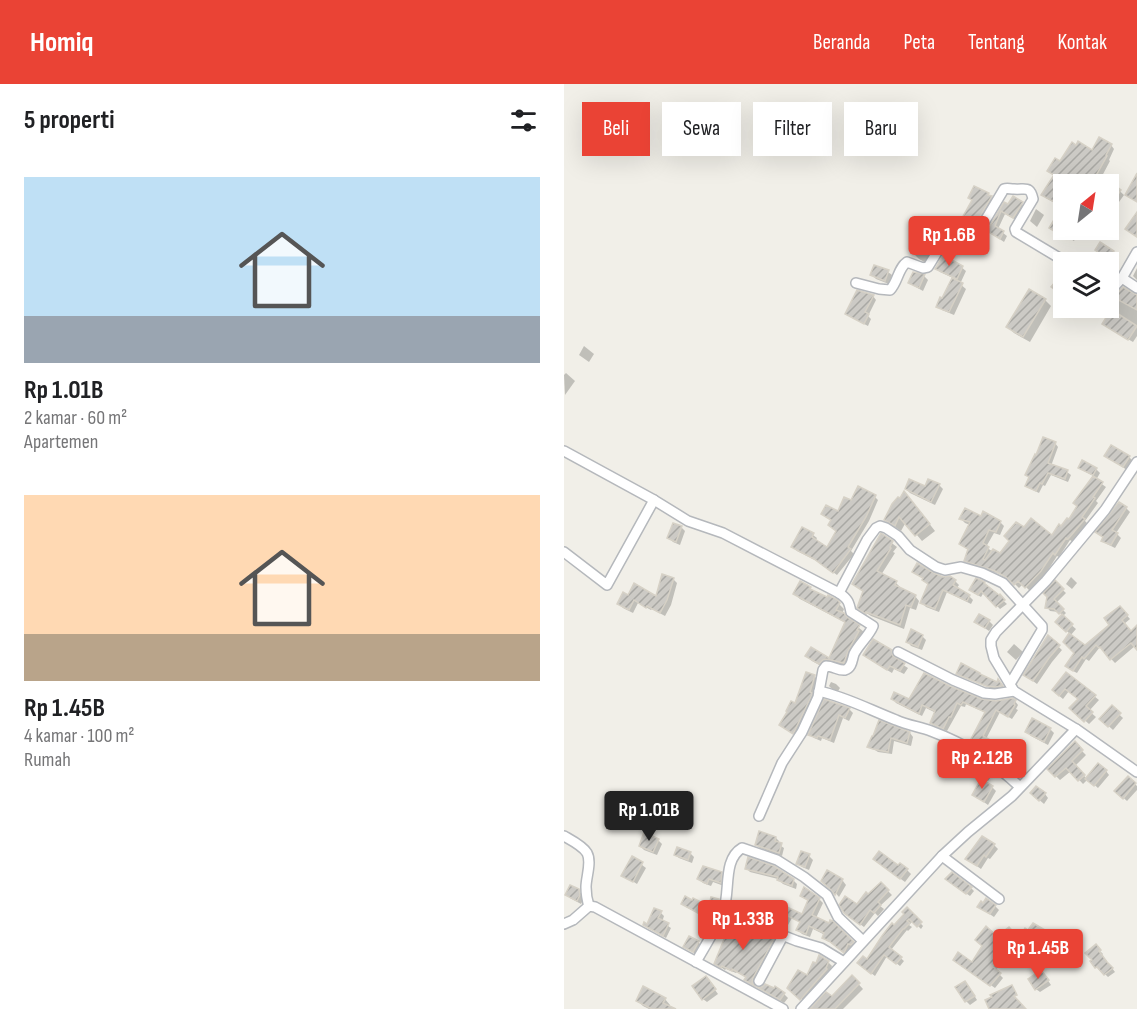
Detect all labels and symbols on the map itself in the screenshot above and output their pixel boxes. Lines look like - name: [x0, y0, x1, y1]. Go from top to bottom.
- north arrow: [1053, 174, 1119, 240]
- pin: Rp 1.6B: [894, 216, 1004, 267]
- pin: Rp 2.12B: [920, 739, 1044, 790]
- pin: Rp 1.01B: [587, 791, 711, 842]
- pin: Rp 1.33B: [681, 900, 805, 951]
- pin: Rp 1.45B: [976, 929, 1100, 980]

